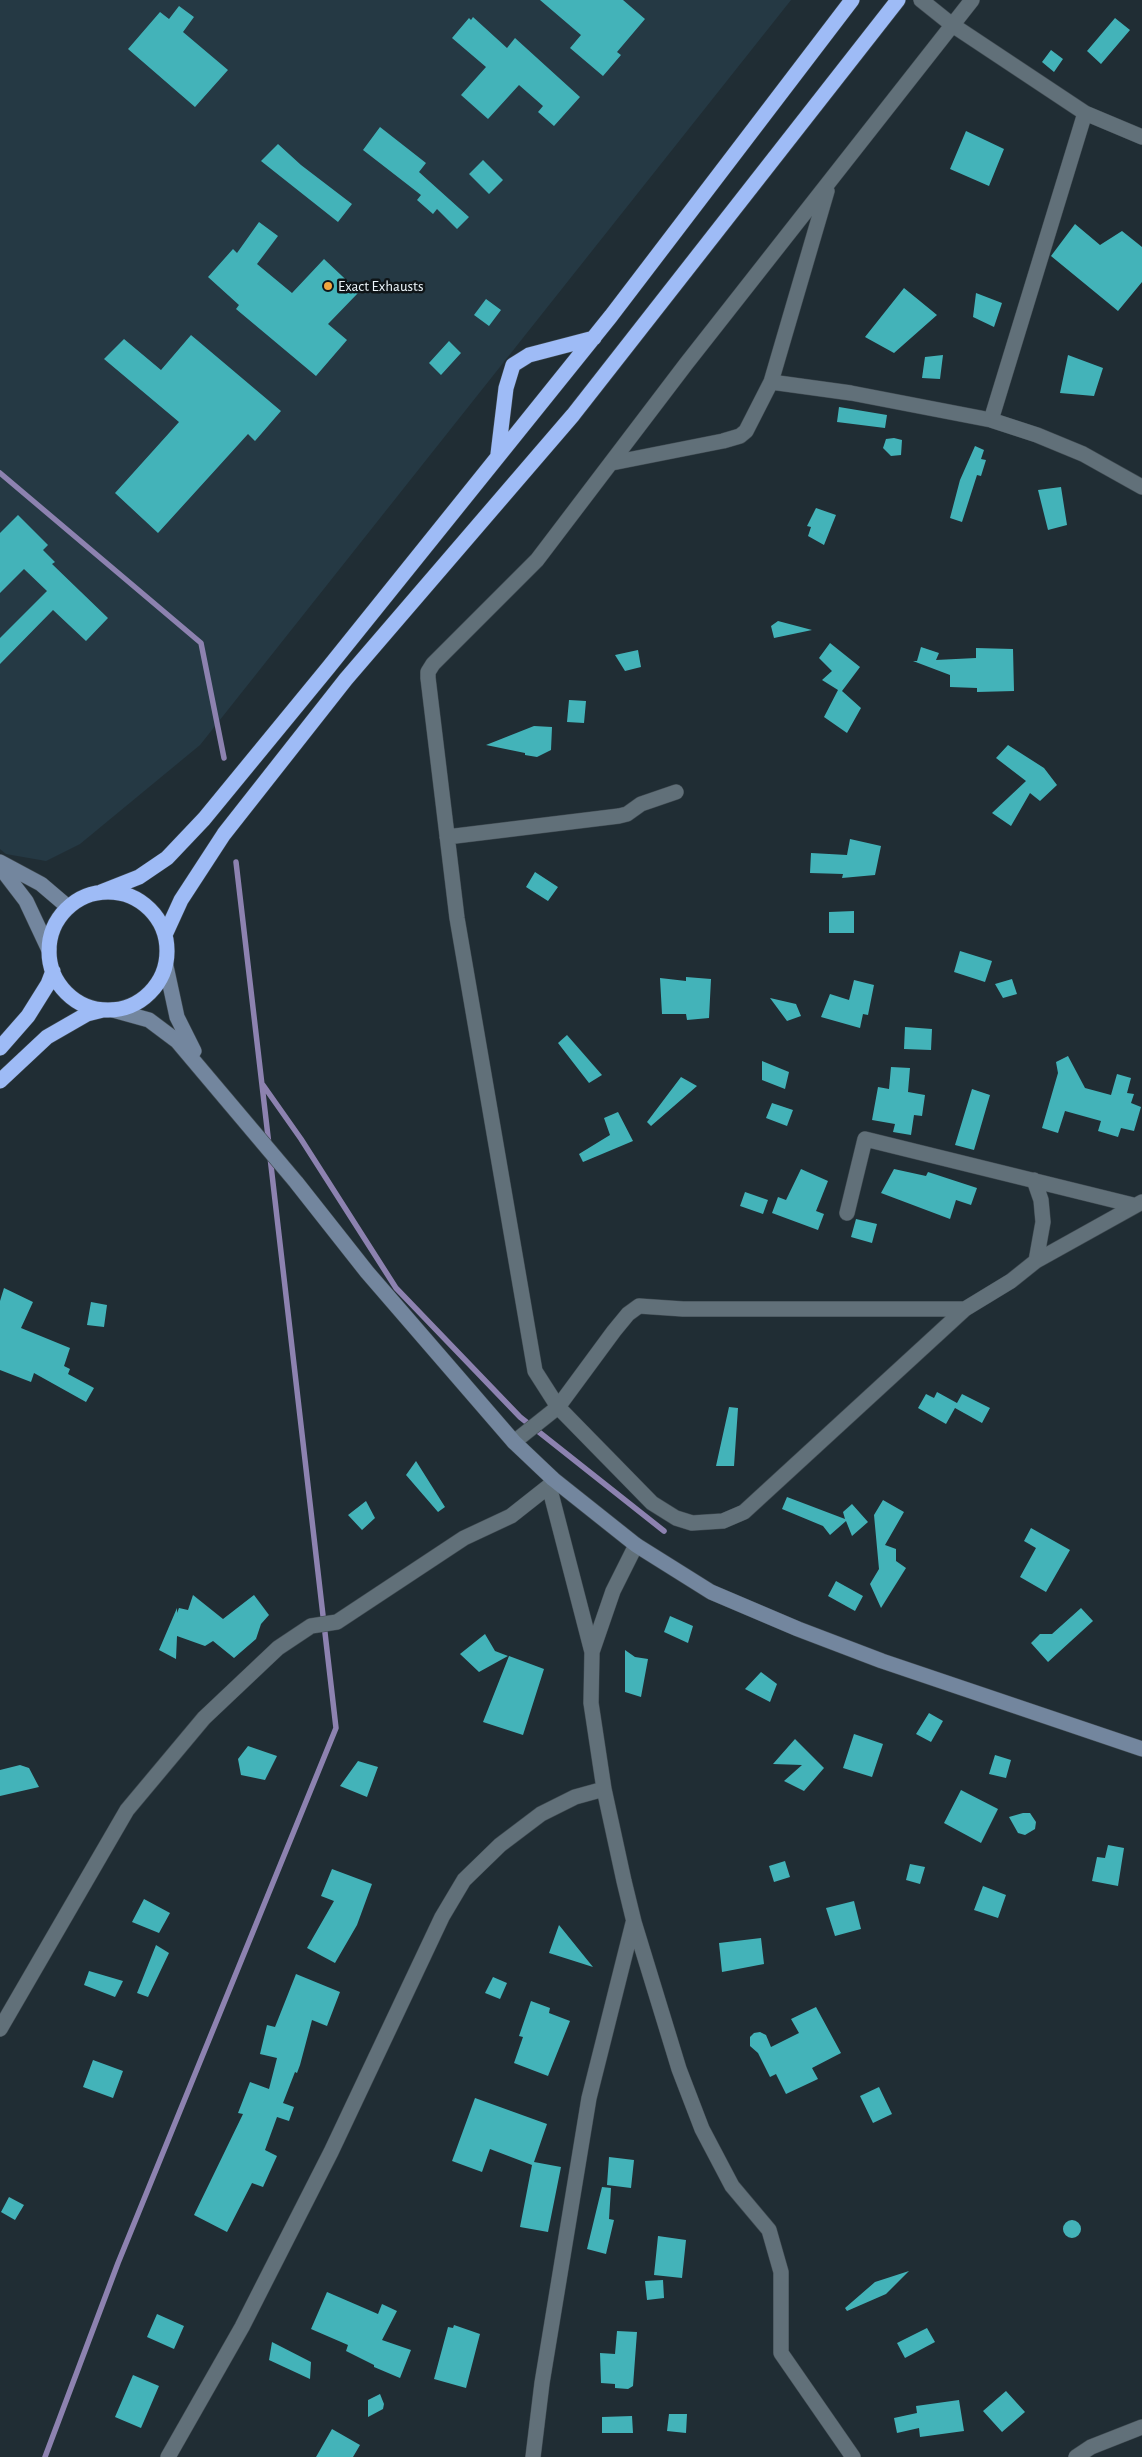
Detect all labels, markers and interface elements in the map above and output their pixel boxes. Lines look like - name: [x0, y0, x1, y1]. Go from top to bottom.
- place label: Exact Exhausts: [338, 277, 423, 295]
- marker: Exact Exhausts: [322, 280, 334, 292]

